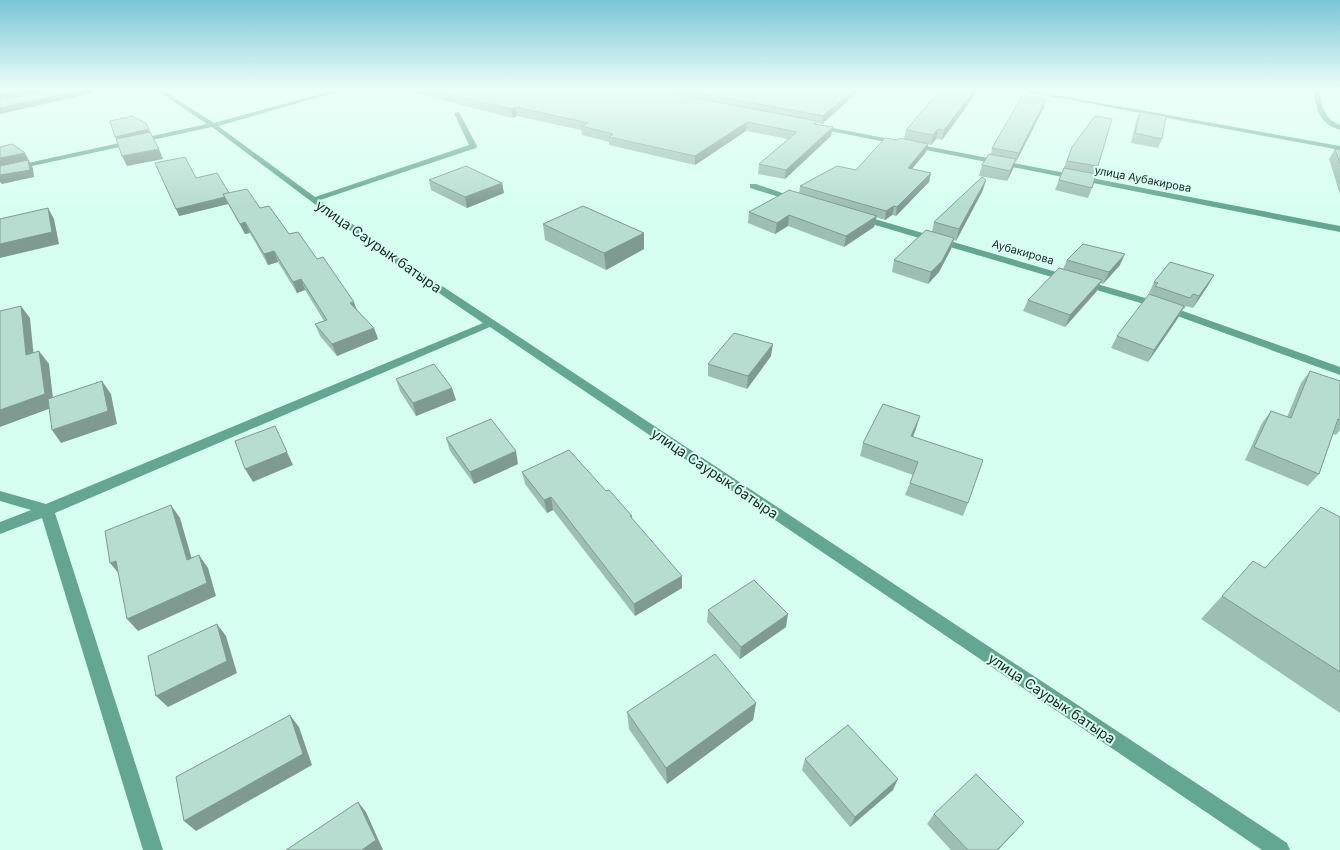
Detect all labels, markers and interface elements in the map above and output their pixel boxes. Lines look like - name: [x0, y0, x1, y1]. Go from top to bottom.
- street label: улица Аубакирова: [1093, 163, 1193, 195]
- street label: улица Саурык батыра: [313, 196, 445, 296]
- street label: Аубакирова: [990, 236, 1056, 268]
- street label: улица Саурык батыра: [648, 424, 782, 522]
- street label: улица Саурык батыра: [985, 649, 1119, 747]

